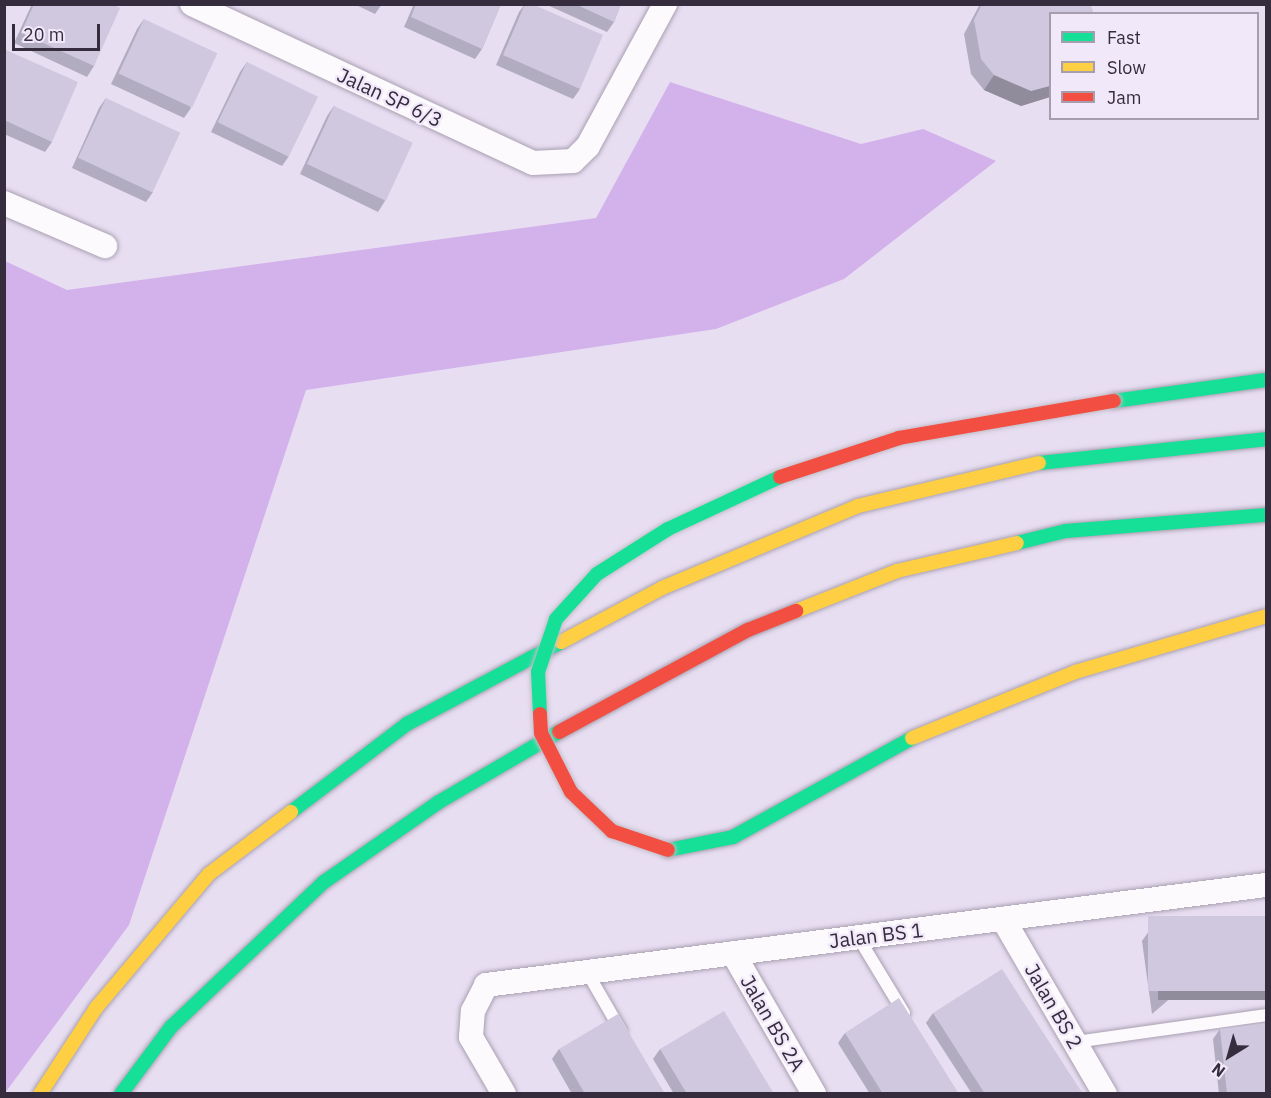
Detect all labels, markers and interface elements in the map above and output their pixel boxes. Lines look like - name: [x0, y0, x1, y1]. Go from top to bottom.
- scale bar: [15, 12, 104, 50]
- legend: [1049, 12, 1259, 120]
- text: 20 m: [23, 23, 65, 46]
- text: Fast: [1107, 26, 1141, 49]
- text: Slow: [1107, 56, 1146, 79]
- street label: Jalan SP 6/3: [334, 62, 446, 132]
- text: Jam: [1107, 86, 1142, 109]
- street label: Jalan BS 1: [828, 917, 924, 953]
- street label: Jalan BS 2: [1020, 959, 1088, 1053]
- street label: Jalan BS 2A: [736, 971, 810, 1075]
- north arrow: [1199, 1026, 1259, 1086]
- text: N: [1208, 1059, 1229, 1082]

